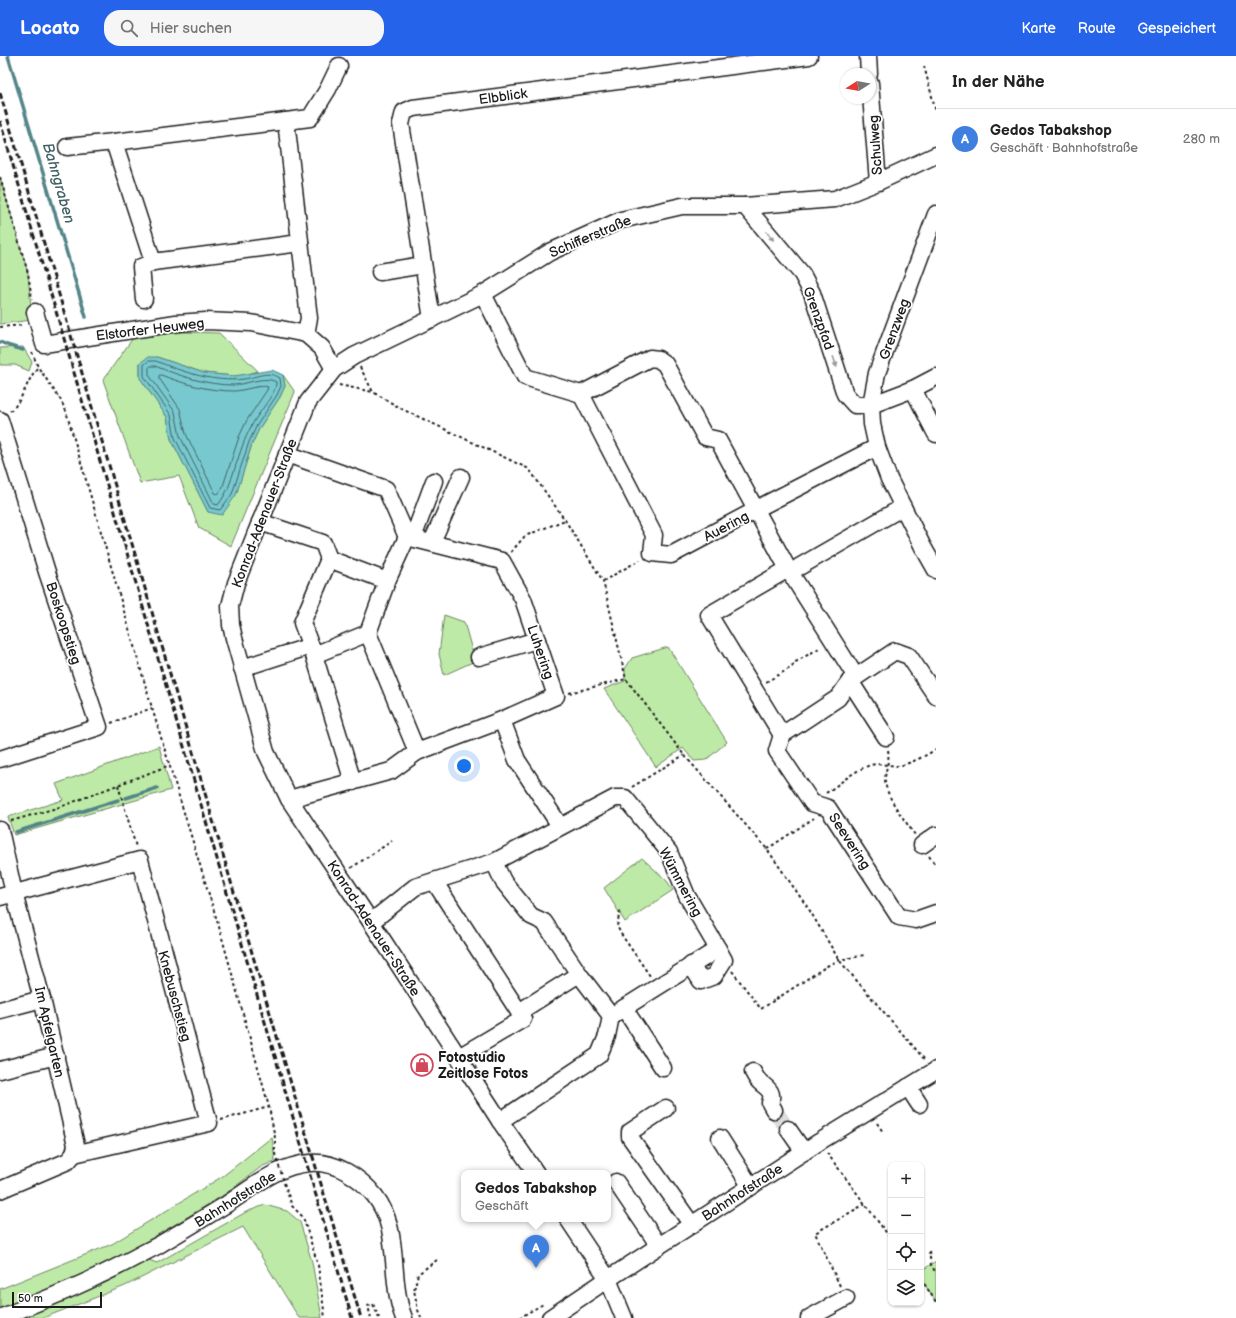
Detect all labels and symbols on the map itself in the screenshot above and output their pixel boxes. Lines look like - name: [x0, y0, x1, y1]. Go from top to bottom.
- north arrow: [840, 68, 876, 104]
- street label: Elbblick: [478, 85, 529, 108]
- street label: Schulweg: [865, 114, 886, 176]
- water label: Bahngraben: [38, 141, 79, 226]
- street label: Schifferstraße: [547, 212, 634, 261]
- one-way arrow: [766, 231, 775, 242]
- street label: Grenzpfad: [799, 284, 838, 352]
- street label: Grenzweg: [876, 296, 913, 362]
- street label: Elstorfer Heuweg: [95, 314, 205, 345]
- one-way arrow: [832, 357, 838, 369]
- street label: Konrad-Adenauer-Straße: [228, 436, 301, 590]
- street label: Auering: [701, 507, 752, 545]
- street label: Boskoopstieg: [42, 580, 85, 667]
- street label: Luhering: [523, 623, 558, 682]
- your location: [454, 756, 474, 776]
- street label: Seevering: [825, 810, 874, 873]
- street label: Wümmering: [655, 845, 706, 920]
- street label: Konrad-Adenauer-Straße: [323, 857, 424, 999]
- street label: Knebuschstieg: [154, 949, 195, 1044]
- street label: Im Apfelgarten: [31, 985, 68, 1079]
- place label: Fotostudio Zeitlose Fotos: [438, 1049, 528, 1082]
- shop icon: Fotostudio Zeitlose Fotos: [409, 1052, 435, 1078]
- street label: Bahnhofstraße: [699, 1160, 786, 1225]
- street label: Bahnhofstraße: [191, 1168, 279, 1231]
- pin: A: [523, 1235, 549, 1268]
- scale bar: [12, 1290, 102, 1309]

